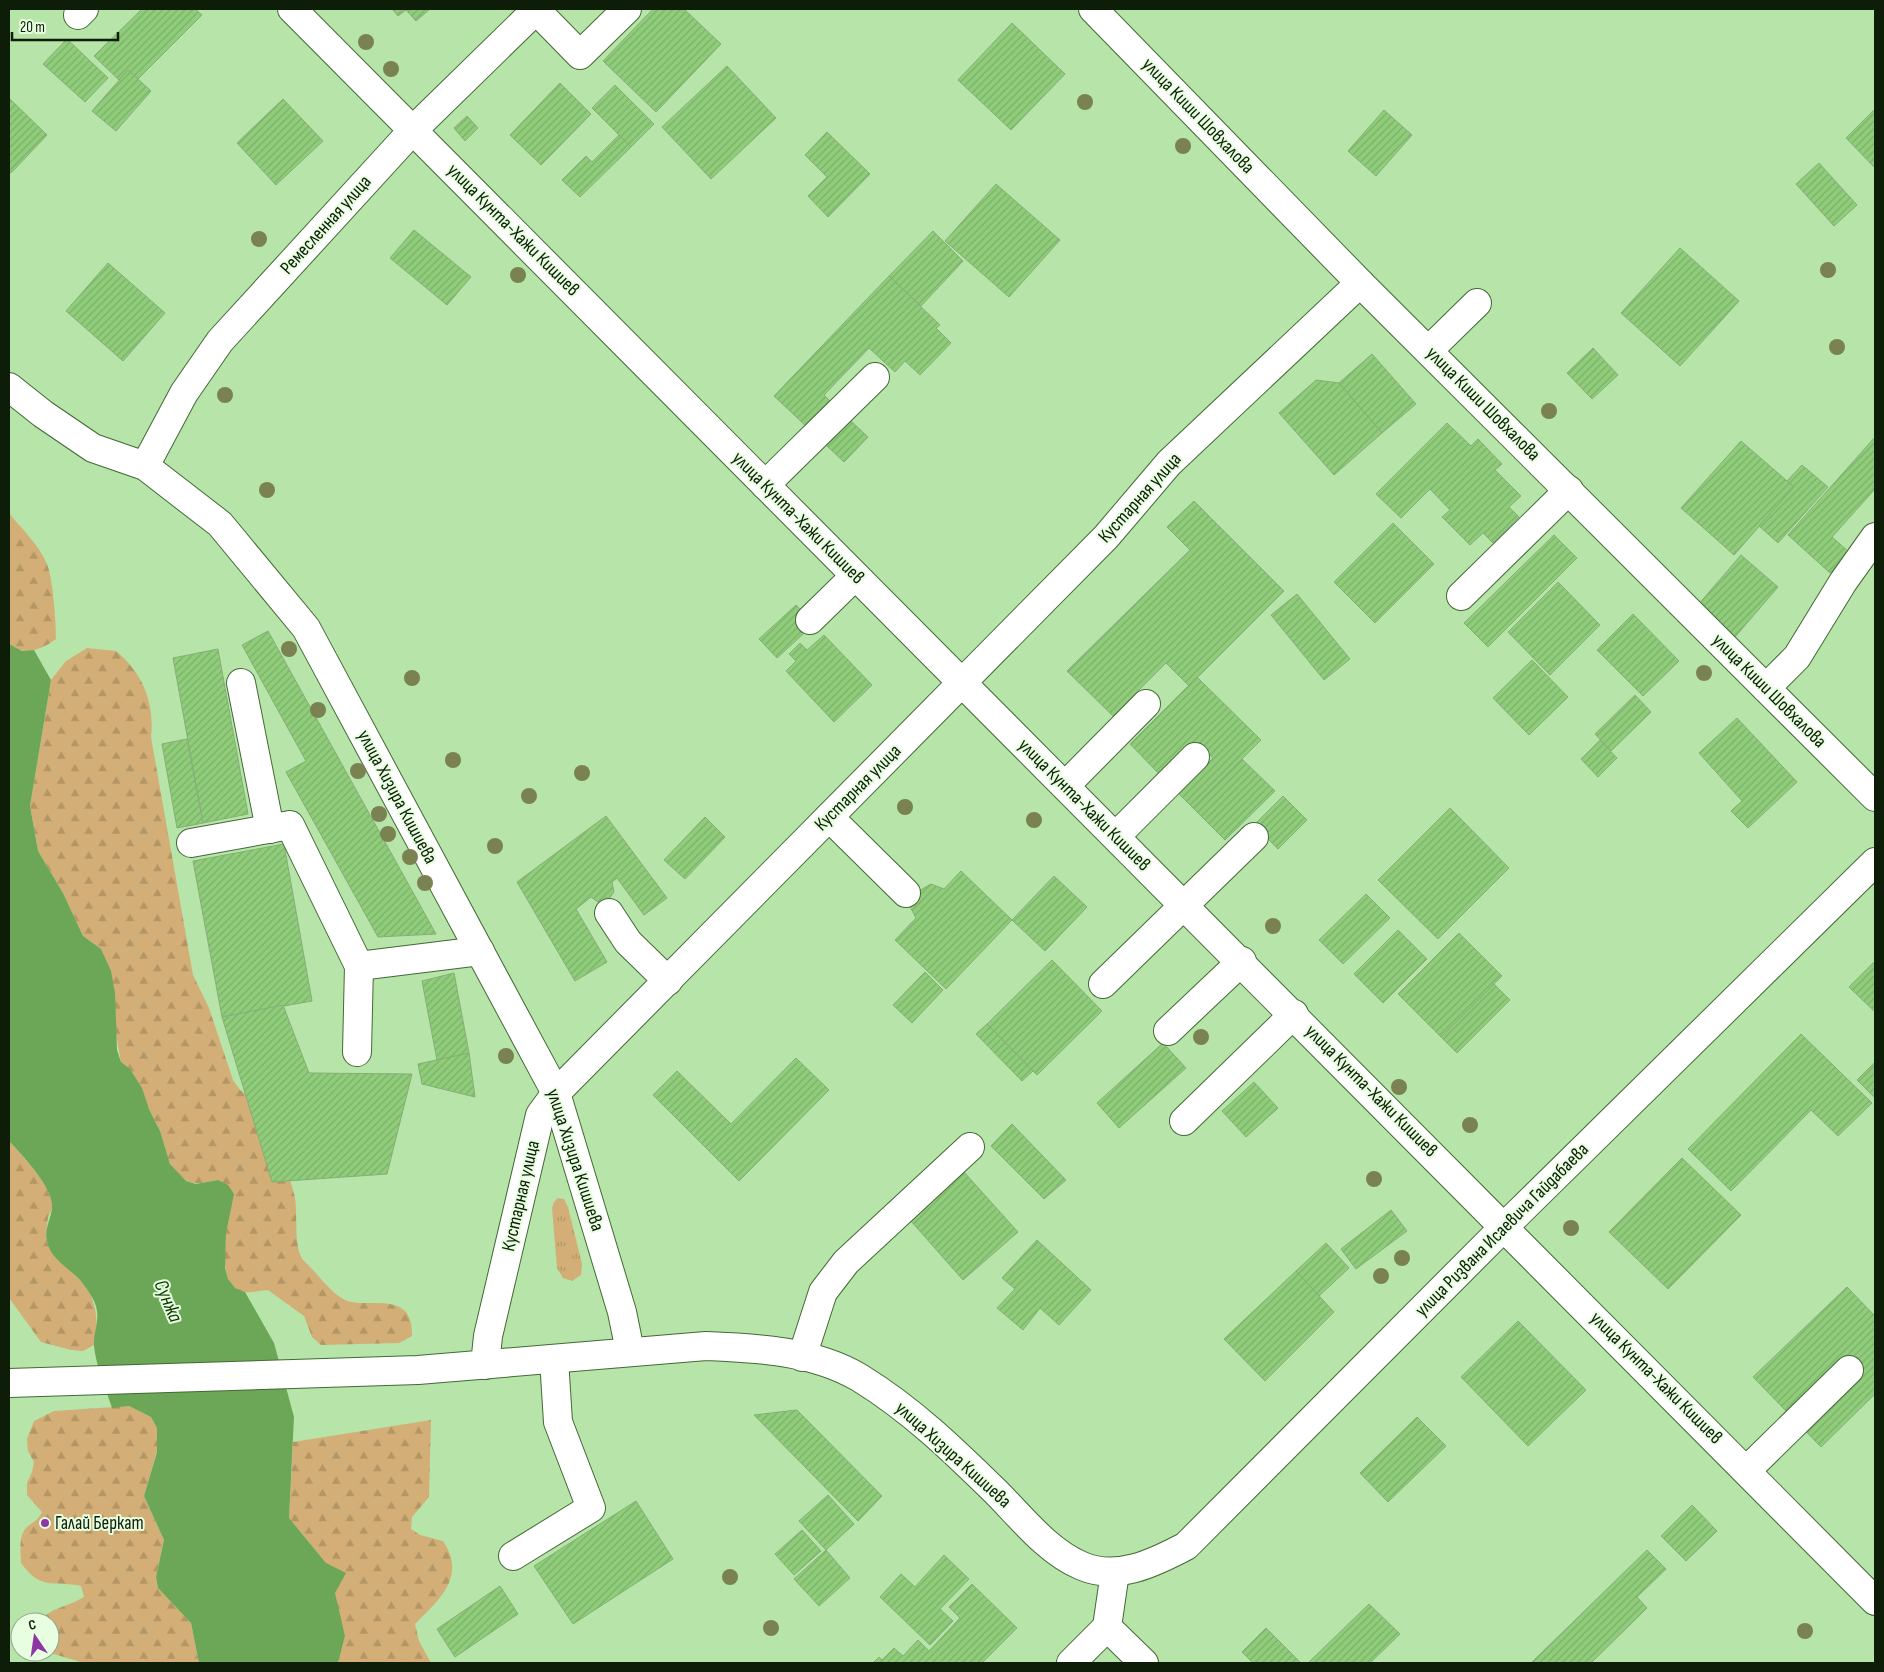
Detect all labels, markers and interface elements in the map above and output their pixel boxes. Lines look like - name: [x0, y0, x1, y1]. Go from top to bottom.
- scale bar: [12, 10, 119, 42]
- text: 20 m: [20, 18, 45, 37]
- street label: улица Киши Шовхалова: [1137, 53, 1259, 179]
- street label: улица Кунта-Хажи Кишиев: [442, 159, 584, 301]
- street label: Ремесленная улица: [276, 171, 376, 279]
- street label: улица Киши Шовхалова: [1421, 342, 1545, 466]
- street label: улица Кунта-Хажи Кишиев: [727, 447, 869, 589]
- street label: Кустарная улица: [1094, 448, 1186, 548]
- street label: улица Киши Шовхалова: [1707, 629, 1831, 753]
- street label: улица Хизира Кишиева: [352, 726, 442, 868]
- street label: улица Кунта-Хажи Кишиев: [1013, 734, 1155, 876]
- street label: Кустарная улица: [810, 740, 906, 836]
- street label: улица Кунта-Хажи Кишиев: [1300, 1020, 1442, 1162]
- street label: улица Хизира Кишиева: [541, 1086, 609, 1234]
- street label: Кустарная улица: [497, 1138, 545, 1254]
- street label: улица Ризвана Исаевича Гайдабаева: [1410, 1138, 1594, 1322]
- water label: Сунжа: [148, 1276, 188, 1326]
- street label: улица Кунта-Хажи Кишиев: [1585, 1307, 1727, 1449]
- street label: улица Хизира Кишиева: [890, 1397, 1016, 1513]
- place label: Галай Беркат: [55, 1512, 144, 1535]
- marker: Галай Беркат: [39, 1517, 51, 1529]
- north arrow: [10, 1612, 60, 1662]
- text: С: [27, 1616, 38, 1634]

